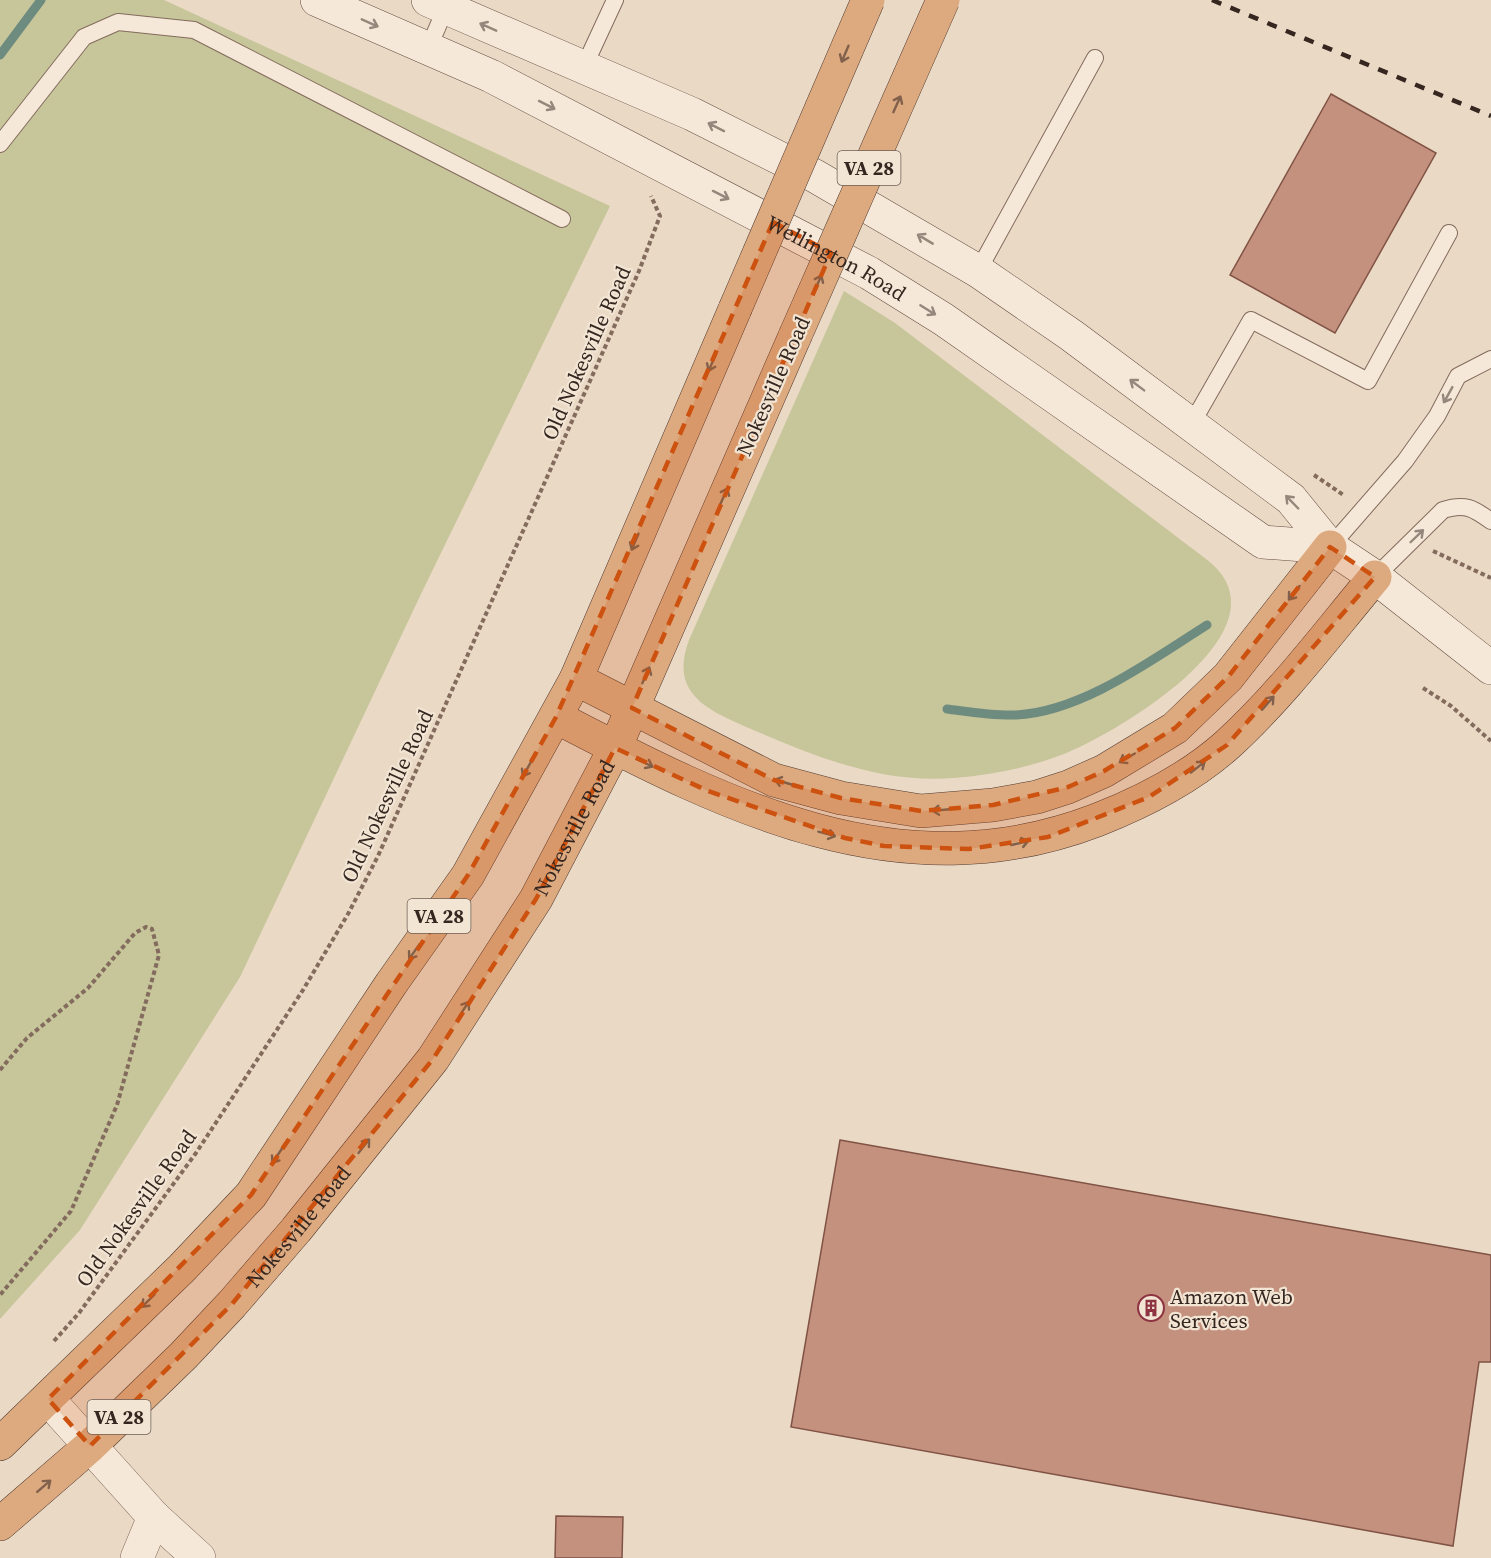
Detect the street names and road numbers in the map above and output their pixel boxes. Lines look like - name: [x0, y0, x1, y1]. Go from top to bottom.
- road number: VA 28: [838, 151, 900, 185]
- street label: Wellington Road: [761, 208, 912, 307]
- street label: Old Nokesville Road: [535, 261, 637, 445]
- street label: Nokesville Road: [729, 312, 817, 460]
- street label: Old Nokesville Road: [334, 705, 440, 887]
- street label: Nokesville Road: [526, 754, 621, 901]
- road number: VA 28: [408, 899, 470, 933]
- street label: Old Nokesville Road: [69, 1123, 203, 1293]
- street label: Nokesville Road: [239, 1159, 357, 1293]
- road number: VA 28: [88, 1400, 150, 1434]

